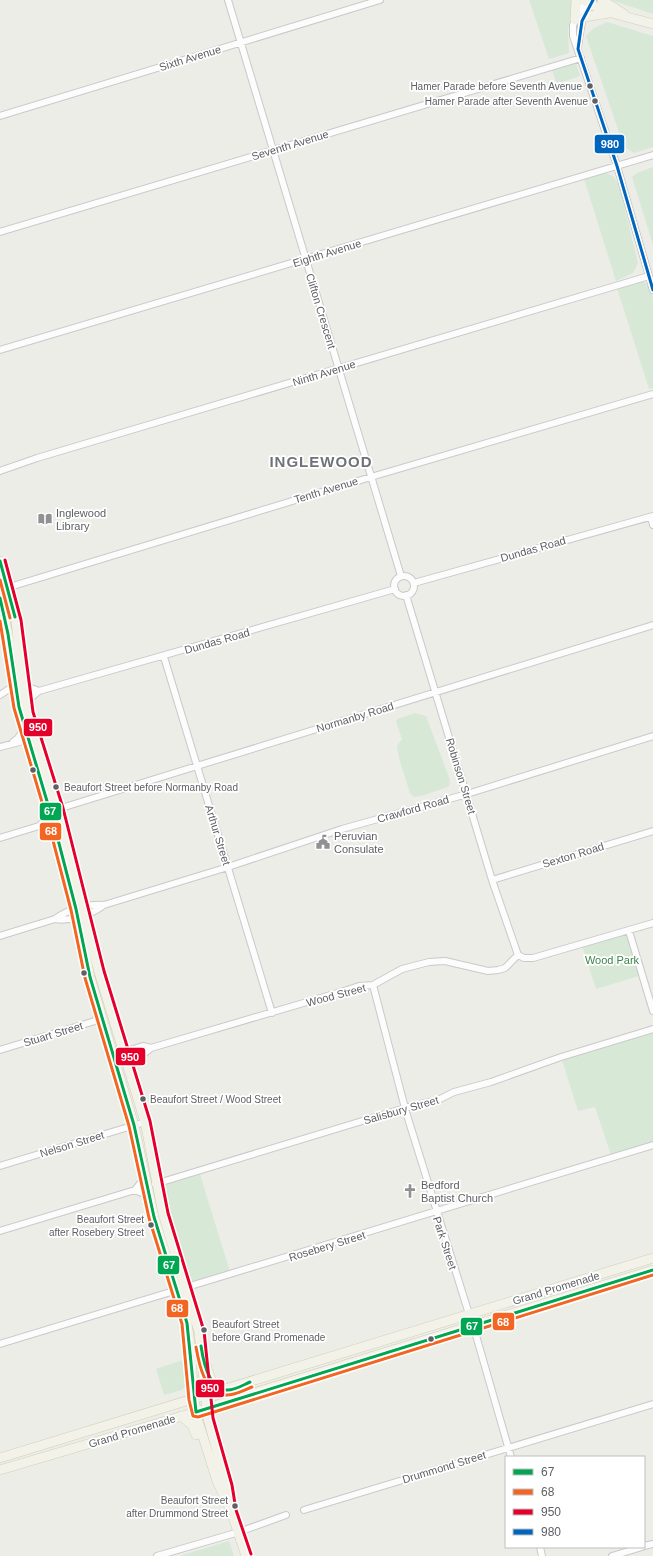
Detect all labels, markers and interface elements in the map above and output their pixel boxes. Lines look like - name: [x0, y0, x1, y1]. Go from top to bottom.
- street label: Sixth Avenue: [158, 43, 222, 73]
- place label: Hamer Parade before Seventh Avenue: [410, 81, 582, 92]
- marker: Hamer Parade before Seventh Avenue: [585, 81, 595, 91]
- place label: Hamer Parade after Seventh Avenue: [425, 96, 588, 107]
- marker: Hamer Parade after Seventh Avenue: [590, 96, 600, 106]
- street label: Seventh Avenue: [250, 128, 330, 162]
- line badge: 980: [594, 134, 625, 154]
- text: 980: [601, 138, 619, 150]
- street label: Eighth Avenue: [291, 237, 363, 269]
- street label: Clifton Crescent: [304, 272, 338, 350]
- street label: Ninth Avenue: [291, 358, 357, 388]
- district label: INGLEWOOD: [269, 453, 373, 470]
- street label: Tenth Avenue: [292, 475, 360, 505]
- place label: Inglewood Library: [56, 507, 106, 532]
- library icon: Inglewood Library: [37, 511, 53, 527]
- street label: Dundas Road: [499, 534, 567, 564]
- street label: Dundas Road: [183, 626, 251, 656]
- street label: Normanby Road: [315, 700, 395, 734]
- line badge: 950: [23, 718, 53, 737]
- text: 950: [29, 721, 47, 733]
- street label: Robinson Street: [444, 737, 478, 815]
- unlabelled marker: [28, 765, 38, 775]
- marker: Beaufort Street before Normanby Road: [51, 782, 61, 792]
- place label: Beaufort Street before Normanby Road: [64, 782, 238, 793]
- street label: Crawford Road: [376, 793, 450, 825]
- line badge: 67: [39, 802, 62, 821]
- street label: Arthur Street: [203, 803, 233, 867]
- text: 67: [44, 805, 56, 817]
- line badge: 68: [39, 822, 62, 841]
- text: 68: [45, 825, 57, 837]
- place label: Peruvian Consulate: [334, 830, 384, 855]
- public building icon: Peruvian Consulate: [315, 834, 331, 850]
- street label: Sexton Road: [541, 840, 605, 870]
- park label: Wood Park: [585, 954, 640, 966]
- unlabelled marker: [79, 968, 89, 978]
- street label: Wood Street: [305, 981, 367, 1009]
- street label: Stuart Street: [22, 1019, 84, 1049]
- line badge: 950: [115, 1047, 146, 1066]
- text: 950: [121, 1051, 139, 1063]
- marker: Beaufort Street / Wood Street: [138, 1094, 148, 1104]
- place label: Beaufort Street / Wood Street: [150, 1094, 281, 1105]
- street label: Salisbury Street: [362, 1094, 440, 1126]
- street label: Nelson Street: [38, 1129, 106, 1159]
- place label: Bedford Baptist Church: [421, 1179, 493, 1204]
- church icon: Bedford Baptist Church: [402, 1183, 418, 1199]
- place label: Beaufort Street after Rosebery Street: [49, 1214, 144, 1238]
- street label: Park Street: [431, 1215, 459, 1271]
- marker: Beaufort Street after Rosebery Street: [146, 1220, 156, 1230]
- street label: Rosebery Street: [287, 1229, 367, 1263]
- line badge: 67: [157, 1255, 180, 1275]
- text: 67: [163, 1259, 175, 1271]
- street label: Grand Promenade: [511, 1269, 601, 1307]
- line badge: 68: [166, 1299, 189, 1318]
- text: 68: [171, 1302, 183, 1314]
- line badge: 68: [492, 1312, 515, 1331]
- text: 68: [497, 1316, 509, 1328]
- line badge: 67: [460, 1317, 483, 1336]
- place label: Beaufort Street before Grand Promenade: [212, 1319, 326, 1343]
- text: 67: [466, 1320, 478, 1332]
- marker: Beaufort Street before Grand Promenade: [199, 1325, 209, 1335]
- unlabelled marker: [426, 1334, 436, 1344]
- line badge: 950: [195, 1379, 225, 1398]
- text: 950: [201, 1382, 219, 1394]
- street label: Grand Promenade: [87, 1412, 177, 1450]
- street label: Drummond Street: [401, 1449, 487, 1485]
- legend: [505, 1456, 645, 1548]
- text: 67: [541, 1465, 555, 1479]
- text: 68: [541, 1485, 555, 1499]
- place label: Beaufort Street after Drummond Street: [126, 1495, 228, 1519]
- marker: Beaufort Street after Drummond Street: [230, 1501, 240, 1511]
- text: 950: [541, 1505, 561, 1519]
- text: 980: [541, 1525, 561, 1539]

